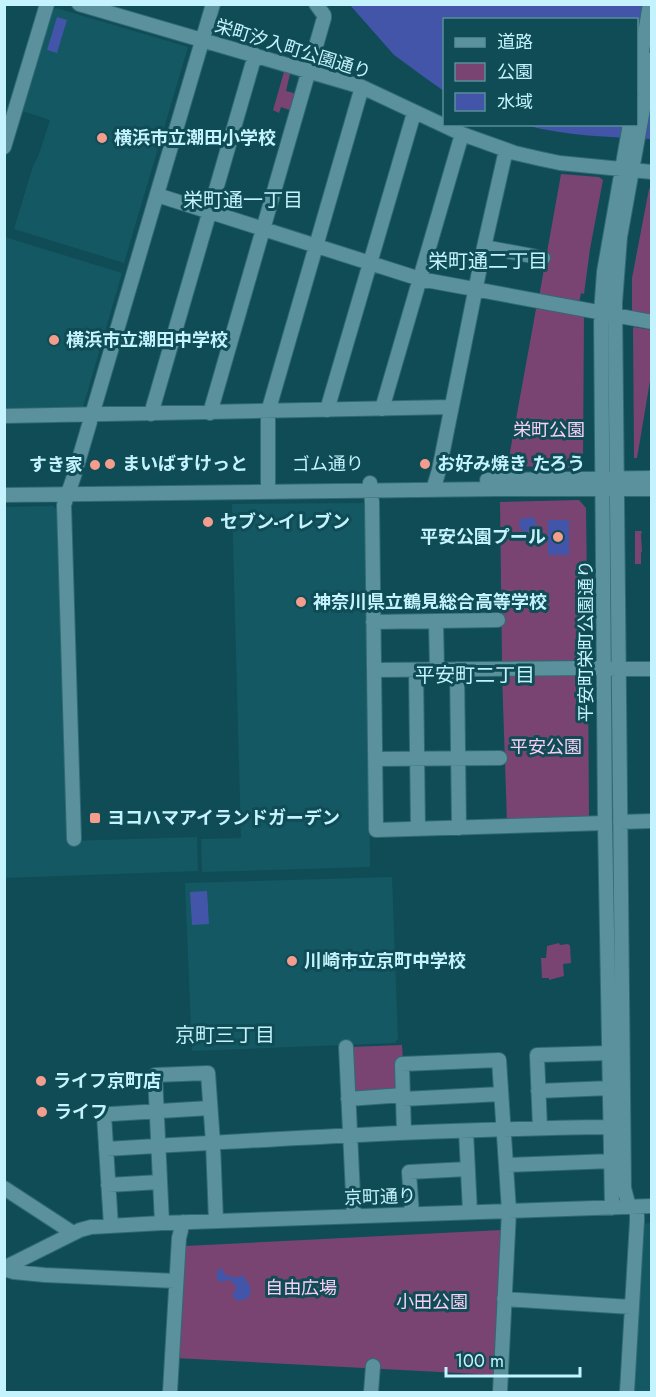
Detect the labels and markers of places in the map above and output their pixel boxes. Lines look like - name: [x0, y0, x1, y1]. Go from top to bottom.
- place label: 横浜市立潮田小学校: [114, 125, 276, 151]
- marker: 横浜市立潮田小学校: [95, 131, 109, 145]
- place label: 横浜市立潮田中学校: [66, 327, 228, 353]
- marker: 横浜市立潮田中学校: [47, 333, 61, 347]
- place label: まいばすけっと: [122, 451, 248, 477]
- place label: お好み焼き たろう: [437, 451, 585, 477]
- place label: すき家: [29, 452, 83, 478]
- marker: まいばすけっと: [103, 457, 117, 471]
- marker: お好み焼き たろう: [418, 457, 432, 471]
- marker: すき家: [88, 458, 102, 472]
- place label: セブン-イレブン: [220, 509, 350, 535]
- marker: セブン-イレブン: [201, 515, 215, 529]
- place label: 平安公園プール: [420, 524, 546, 550]
- marker: 平安公園プール: [551, 530, 565, 544]
- place label: 神奈川県立鶴見総合高等学校: [313, 589, 547, 615]
- marker: 神奈川県立鶴見総合高等学校: [294, 595, 308, 609]
- place label: ヨコハマアイランドガーデン: [107, 805, 340, 831]
- marker: ヨコハマアイランドガーデン: [88, 811, 102, 825]
- place label: 川崎市立京町中学校: [304, 948, 466, 974]
- marker: 川崎市立京町中学校: [285, 954, 299, 968]
- place label: ライフ京町店: [53, 1068, 161, 1094]
- marker: ライフ京町店: [34, 1074, 48, 1088]
- place label: ライフ: [54, 1099, 108, 1125]
- marker: ライフ: [35, 1105, 49, 1119]

